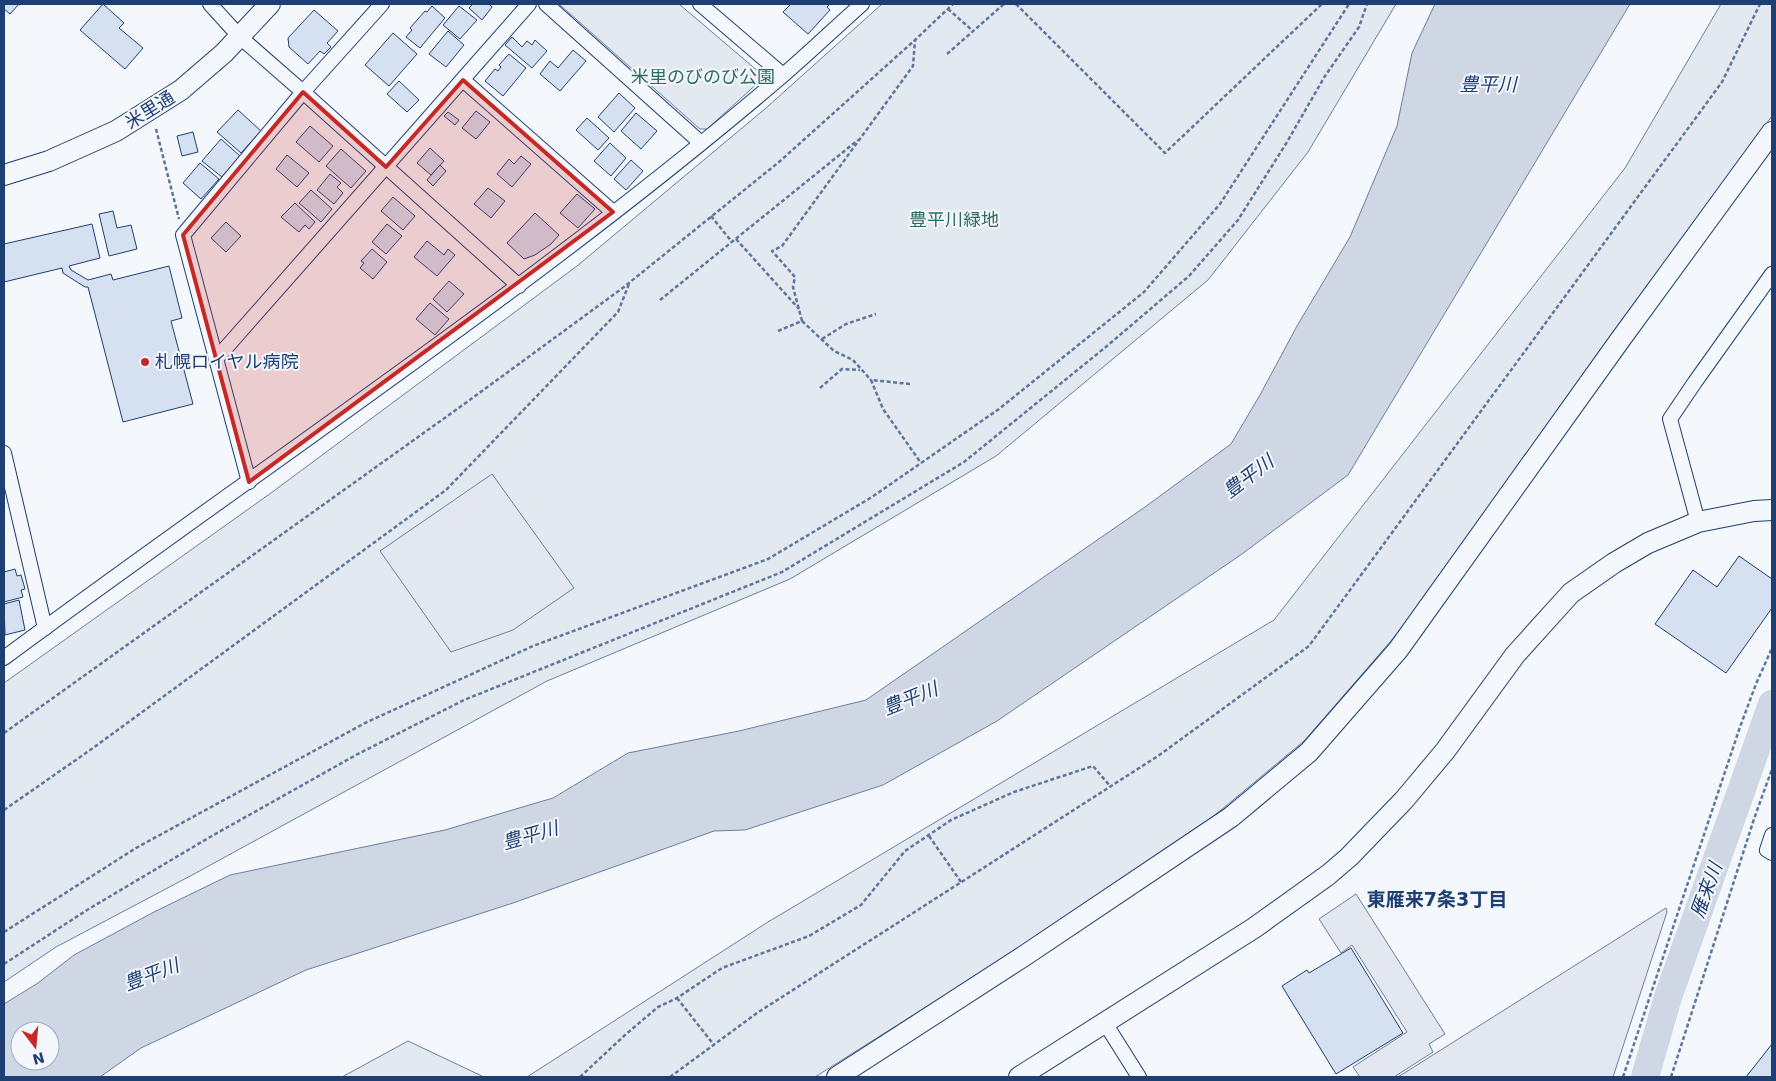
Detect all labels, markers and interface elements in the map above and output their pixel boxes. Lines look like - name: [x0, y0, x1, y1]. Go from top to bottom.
- park label: 米里のびのび公園: [631, 66, 775, 87]
- water label: 豊平川: [1459, 73, 1518, 95]
- street label: 米里通: [121, 86, 178, 133]
- park label: 豊平川緑地: [909, 209, 999, 230]
- place label: 札幌ロイヤル病院: [155, 351, 298, 372]
- marker: 札幌ロイヤル病院: [139, 356, 151, 368]
- water label: 豊平川: [1219, 449, 1279, 502]
- water label: 豊平川: [879, 676, 942, 719]
- water label: 豊平川: [500, 816, 562, 853]
- water label: 雁来川: [1686, 858, 1727, 921]
- district label: 東雁来7条3丁目: [1367, 888, 1507, 910]
- water label: 豊平川: [120, 953, 183, 994]
- north arrow: [10, 1021, 60, 1071]
- text: N: [31, 1049, 46, 1068]

